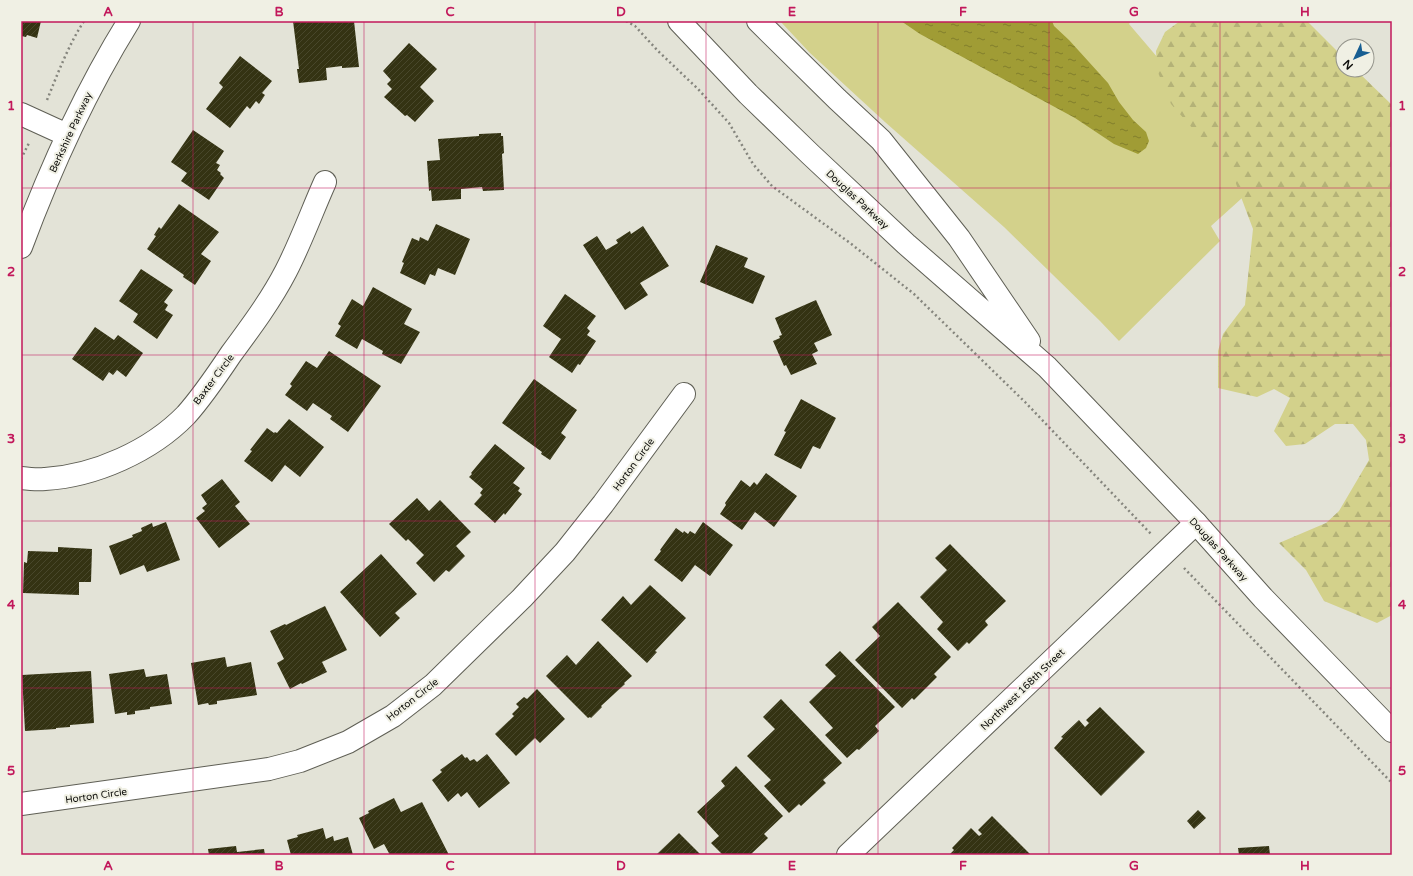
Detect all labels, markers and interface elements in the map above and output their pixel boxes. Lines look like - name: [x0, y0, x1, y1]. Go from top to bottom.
- text: A: [103, 4, 113, 20]
- text: B: [274, 4, 284, 20]
- text: C: [445, 4, 455, 20]
- text: D: [616, 4, 626, 20]
- text: E: [788, 4, 796, 20]
- text: F: [959, 4, 967, 20]
- text: G: [1129, 4, 1139, 20]
- text: H: [1300, 4, 1310, 20]
- north arrow: [1335, 38, 1375, 78]
- text: N: [1340, 57, 1356, 72]
- street label: Berkshire Parkway: [47, 90, 95, 174]
- text: 1: [7, 98, 15, 114]
- text: 1: [1398, 98, 1406, 114]
- street label: Douglas Parkway: [823, 168, 892, 232]
- text: 2: [7, 264, 15, 280]
- text: 2: [1398, 264, 1406, 280]
- street label: Baxter Circle: [191, 352, 237, 407]
- text: 3: [7, 431, 15, 447]
- text: 3: [1398, 431, 1406, 447]
- street label: Horton Circle: [611, 436, 657, 493]
- street label: Douglas Parkway: [1187, 515, 1250, 584]
- text: 4: [7, 597, 16, 613]
- text: 4: [1398, 597, 1407, 613]
- street label: Northwest 168th Street: [978, 646, 1067, 733]
- street label: Horton Circle: [384, 676, 441, 724]
- text: 5: [7, 763, 15, 779]
- text: 5: [1398, 763, 1406, 779]
- street label: Horton Circle: [64, 786, 128, 806]
- text: A: [103, 858, 113, 874]
- text: B: [274, 858, 284, 874]
- text: C: [445, 858, 455, 874]
- text: D: [616, 858, 626, 874]
- text: E: [788, 858, 796, 874]
- text: F: [959, 858, 967, 874]
- text: G: [1129, 858, 1139, 874]
- text: H: [1300, 858, 1310, 874]

